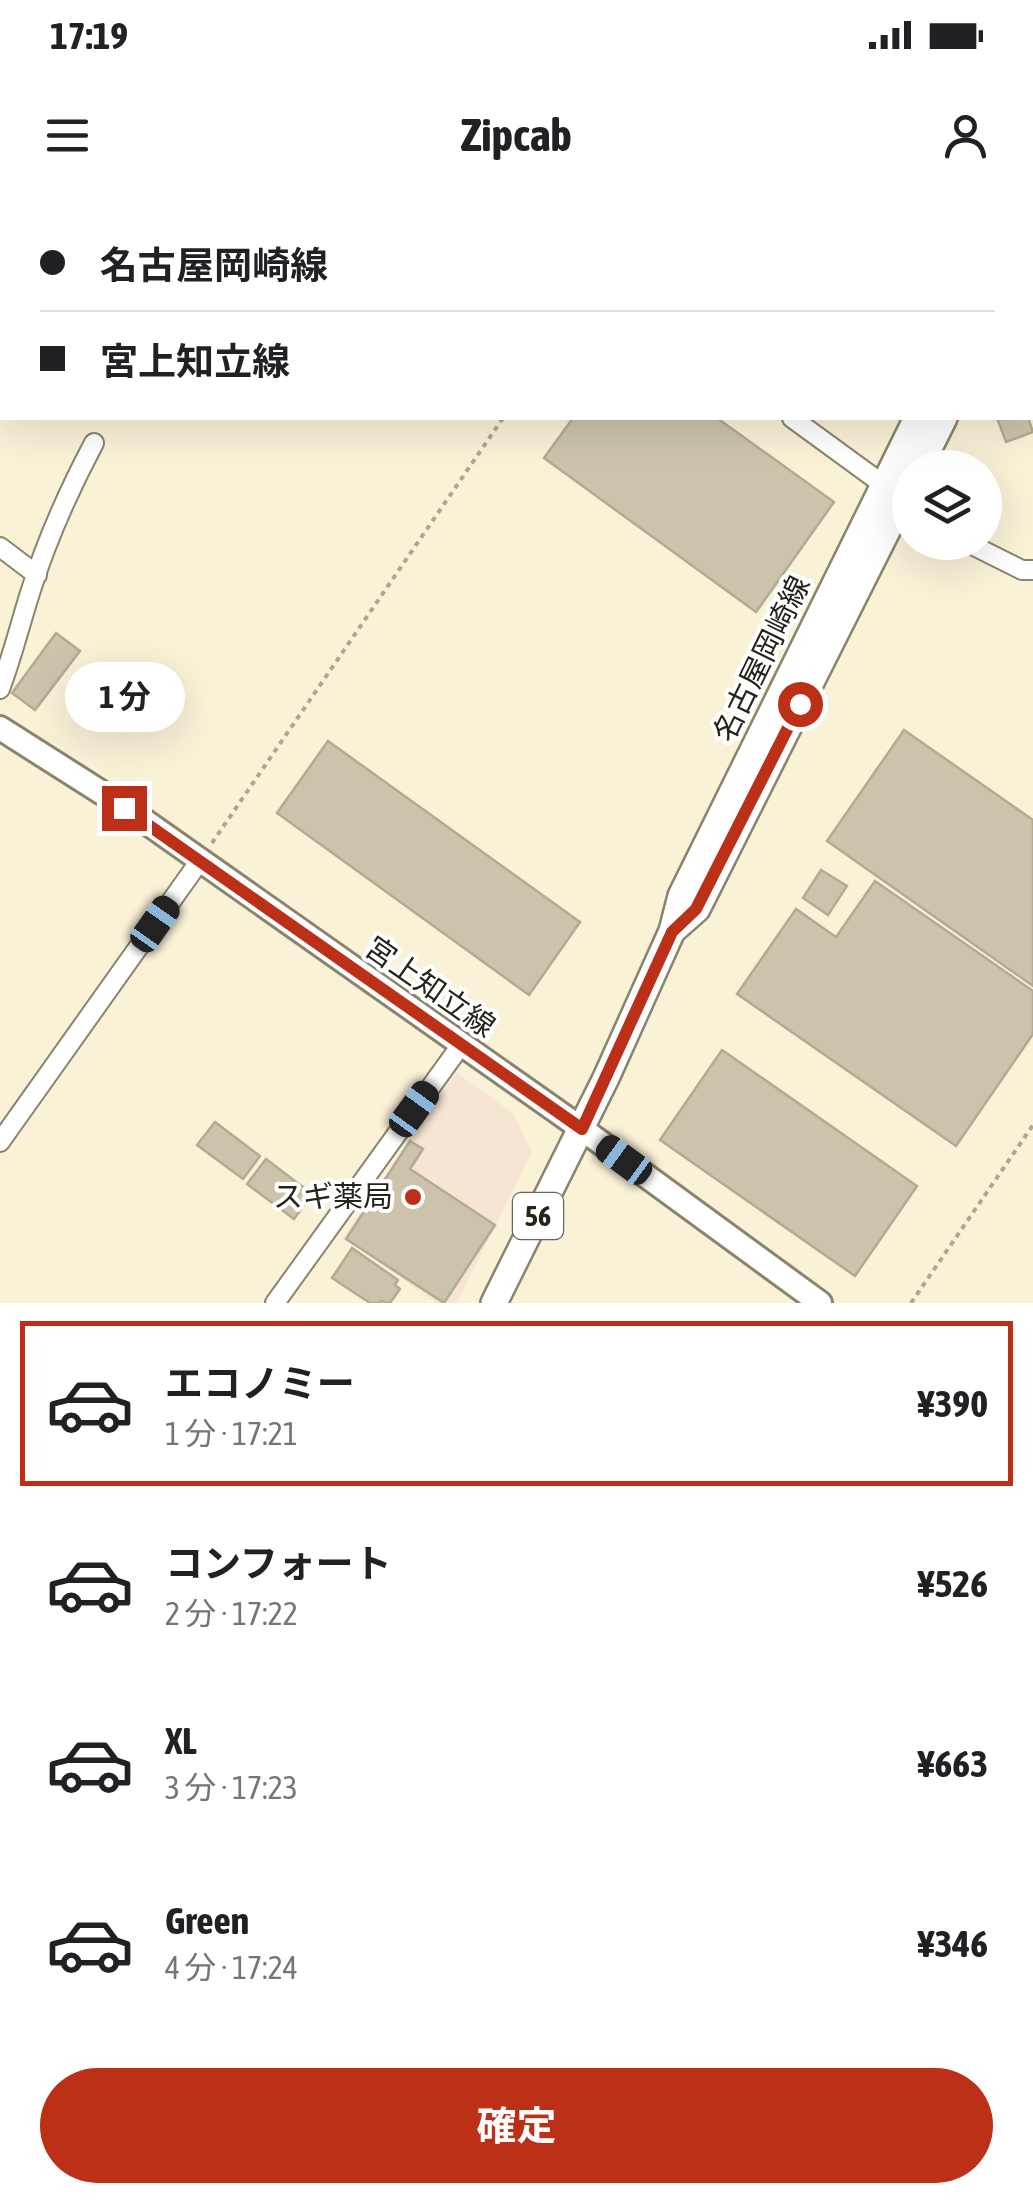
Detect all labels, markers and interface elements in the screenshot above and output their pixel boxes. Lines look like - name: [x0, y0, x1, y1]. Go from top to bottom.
- text: 17:19: [50, 14, 128, 57]
- icon: menu: [40, 108, 95, 163]
- icon: person: [938, 108, 993, 163]
- text: Zipcab: [461, 109, 572, 161]
- text: 名古屋岡崎線: [100, 244, 328, 287]
- text: 宮上知立線: [100, 340, 290, 383]
- map controls: [892, 450, 1002, 560]
- button: layers: [892, 450, 1002, 560]
- street label: 名古屋岡崎線: [706, 570, 816, 747]
- callout: 1 分: [64, 663, 184, 733]
- text: 1 分: [99, 678, 151, 715]
- route start: [778, 682, 823, 727]
- route end: [102, 786, 147, 831]
- car: [126, 891, 184, 957]
- street label: 宮上知立線: [359, 929, 502, 1043]
- car: [384, 1076, 444, 1142]
- car: [591, 1130, 657, 1190]
- place label: スギ薬局: [273, 1179, 393, 1213]
- marker: スギ薬局: [402, 1186, 424, 1208]
- road number: 56: [513, 1193, 563, 1239]
- icon: car: [45, 1359, 135, 1449]
- text: エコノミー: [165, 1362, 355, 1405]
- text: ¥390: [918, 1382, 988, 1425]
- text: 1 分 · 17:21: [165, 1415, 298, 1452]
- icon: car: [45, 1539, 135, 1629]
- text: コンフォート: [165, 1542, 392, 1585]
- text: ¥526: [918, 1562, 988, 1605]
- text: 2 分 · 17:22: [165, 1595, 298, 1632]
- icon: car: [45, 1719, 135, 1809]
- text: XL: [165, 1719, 197, 1762]
- text: ¥663: [918, 1742, 988, 1785]
- text: 3 分 · 17:23: [165, 1769, 298, 1806]
- icon: car: [45, 1899, 135, 1989]
- text: Green: [165, 1899, 249, 1942]
- text: ¥346: [918, 1922, 988, 1965]
- text: 4 分 · 17:24: [165, 1949, 298, 1986]
- button: 確定: [40, 2068, 993, 2183]

